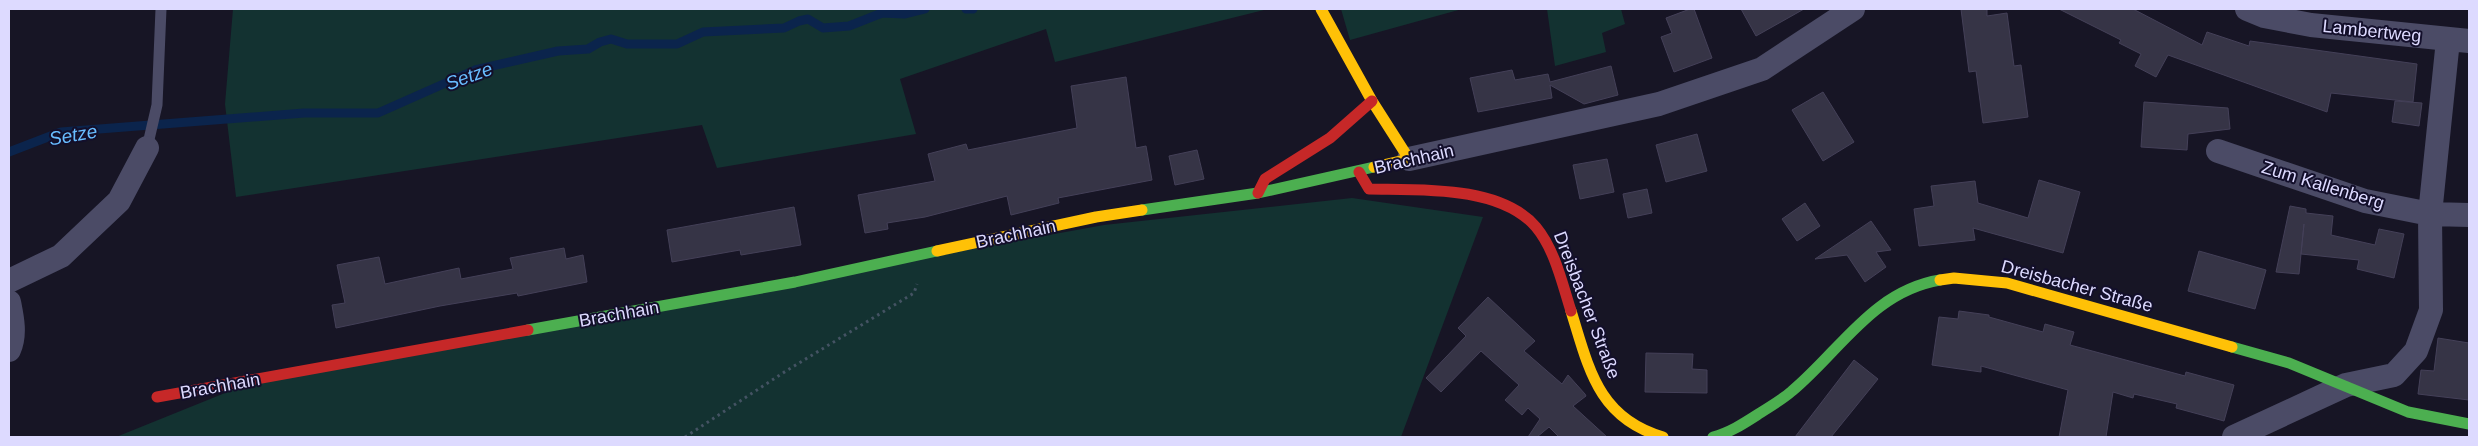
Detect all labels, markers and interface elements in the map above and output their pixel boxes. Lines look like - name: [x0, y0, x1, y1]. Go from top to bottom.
- street label: Lambertweg: [2322, 16, 2422, 46]
- water label: Setze: [443, 58, 495, 94]
- water label: Setze: [47, 120, 99, 150]
- street label: Brachhain: [1372, 140, 1456, 178]
- street label: Zum Kallenberg: [2259, 157, 2387, 213]
- street label: Brachhain: [974, 216, 1058, 252]
- street label: Dreisbacher Straße: [1550, 229, 1624, 381]
- street label: Dreisbacher Straße: [1999, 256, 2155, 316]
- street label: Brachhain: [577, 297, 661, 331]
- street label: Brachhain: [178, 369, 262, 403]

